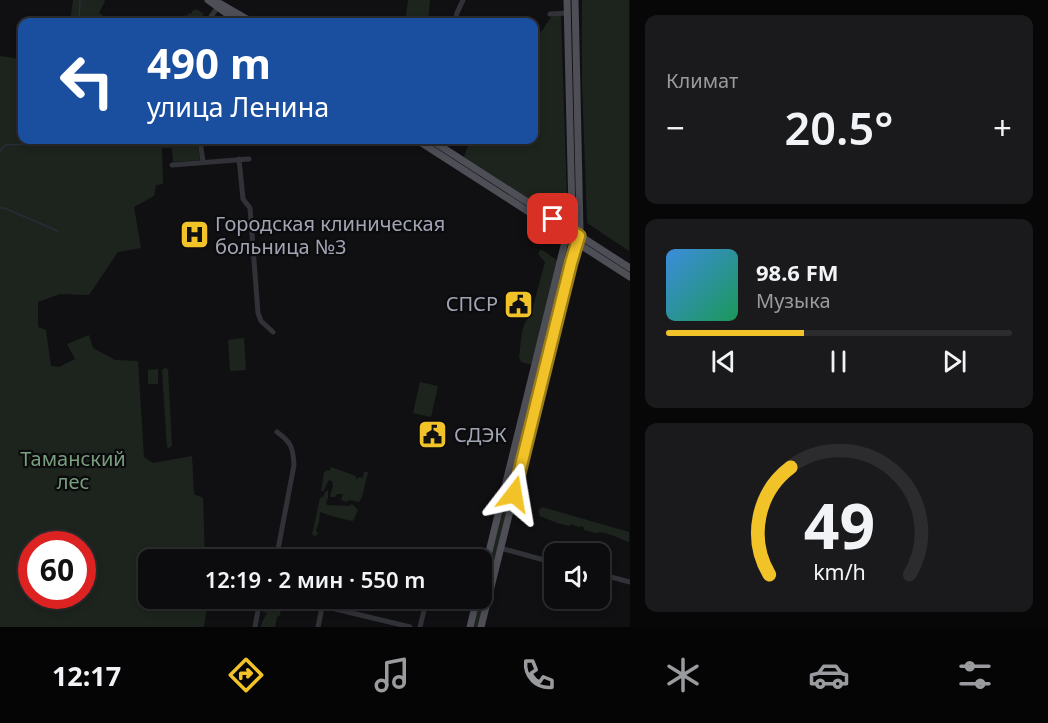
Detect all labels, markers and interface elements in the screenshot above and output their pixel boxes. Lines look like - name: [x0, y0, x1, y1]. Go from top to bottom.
- text: 490 m: [147, 34, 271, 91]
- icon: left: [48, 42, 126, 120]
- text: Климат: [666, 67, 738, 94]
- text: улица Ленина: [147, 88, 329, 125]
- text: 20.5°: [785, 97, 893, 158]
- text: −: [666, 105, 685, 150]
- text: +: [993, 105, 1012, 150]
- pin: [527, 193, 578, 244]
- icon: arrive: [536, 202, 569, 235]
- place label: Городская клиническая больница №3: [215, 210, 445, 260]
- hospital icon: Городская клиническая больница №3: [178, 219, 210, 251]
- text: 98.6 FM: [756, 257, 838, 287]
- text: Музыка: [756, 287, 831, 314]
- public building icon: СПСР: [503, 288, 535, 320]
- place label: СПСР: [446, 290, 498, 317]
- icon: previous: [707, 345, 740, 378]
- icon: pause: [822, 345, 855, 378]
- icon: next: [938, 345, 971, 378]
- public building icon: СДЭК: [417, 419, 449, 451]
- place label: СДЭК: [454, 421, 507, 448]
- park label: Таманский лес: [20, 445, 126, 495]
- position arrow: [482, 462, 546, 526]
- text: 49: [803, 482, 875, 567]
- speed limit sign: 60: [18, 531, 96, 609]
- map controls: [544, 543, 610, 609]
- button: sound: [544, 543, 610, 609]
- text: km/h: [813, 557, 865, 586]
- text: 12:19 · 2 мин · 550 m: [205, 564, 425, 594]
- icon: directions: [225, 654, 267, 696]
- icon: music: [371, 654, 413, 696]
- icon: phone: [517, 654, 559, 696]
- icon: climate: [662, 654, 704, 696]
- icon: car: [808, 654, 850, 696]
- icon: filters: [954, 654, 996, 696]
- text: 12:17: [52, 657, 121, 694]

